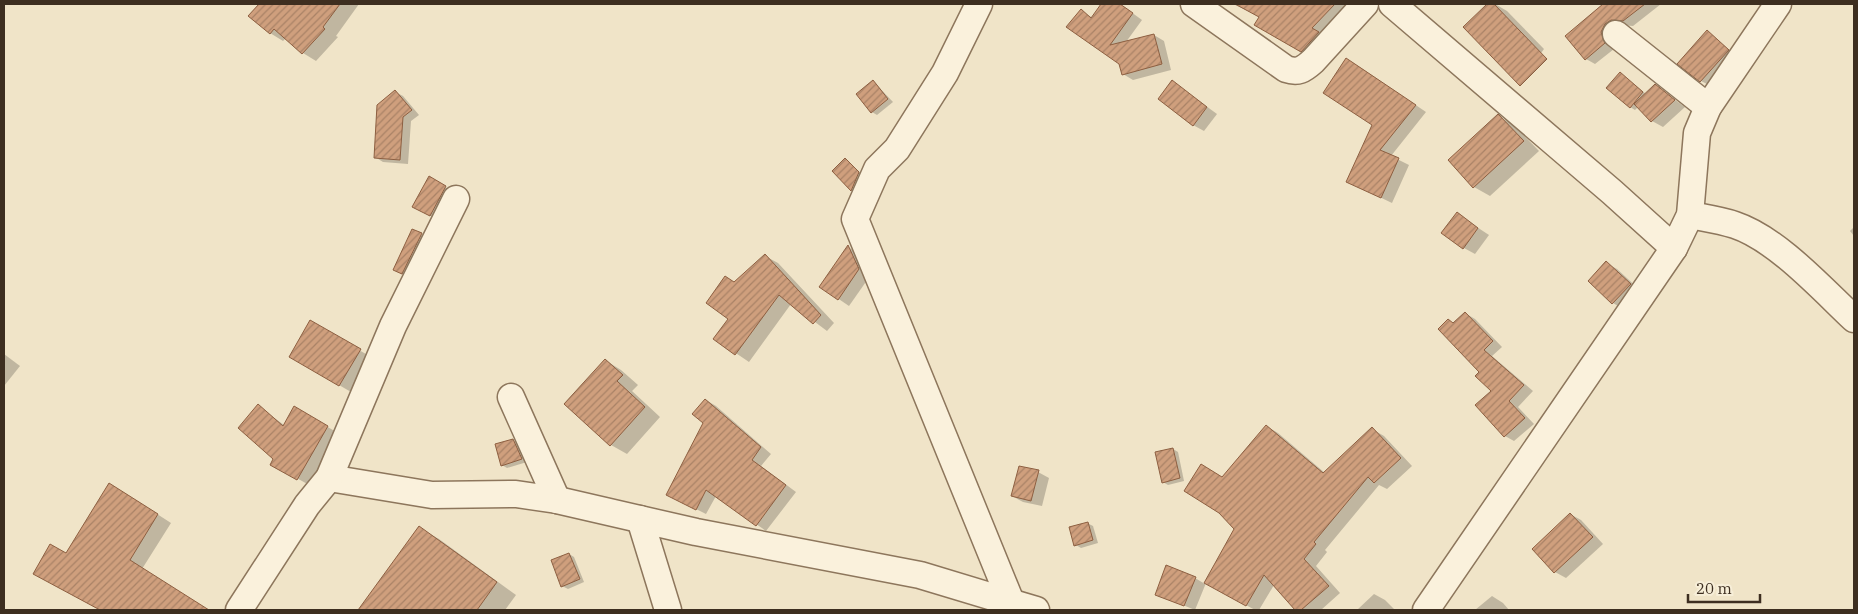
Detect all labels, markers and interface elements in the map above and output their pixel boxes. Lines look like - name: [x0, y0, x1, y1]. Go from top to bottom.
- scale bar: [1688, 572, 1760, 604]
- text: 20 m: [1696, 579, 1732, 598]

